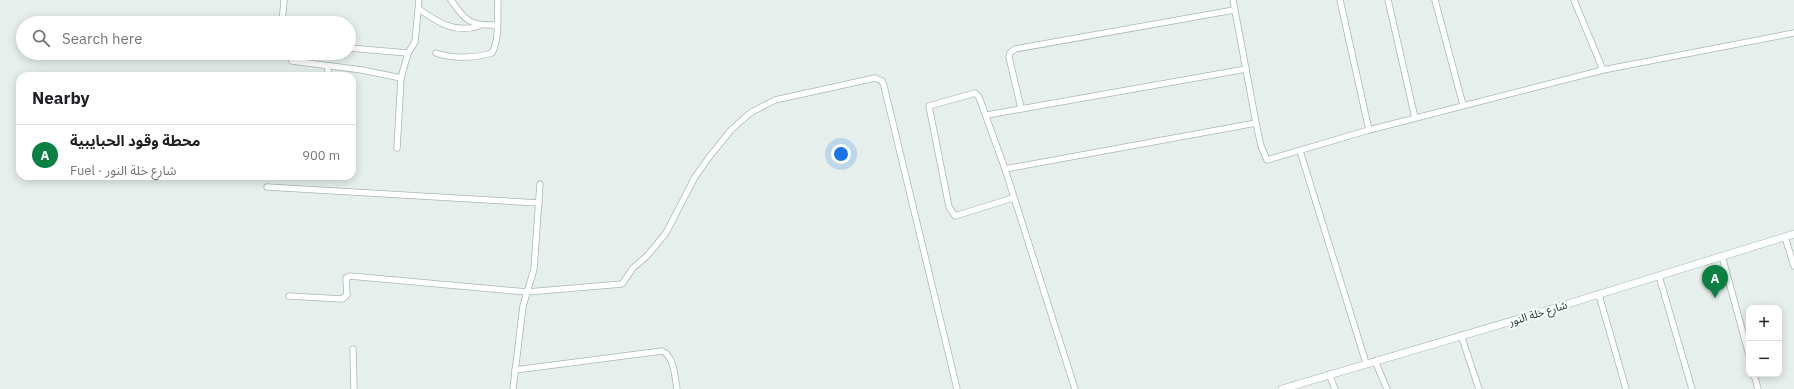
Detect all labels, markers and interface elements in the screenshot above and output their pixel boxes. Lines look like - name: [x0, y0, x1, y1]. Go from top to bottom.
- search box: [16, 16, 356, 60]
- icon: search: [30, 27, 52, 49]
- text: Search here: [62, 29, 142, 48]
- text: Nearby: [32, 87, 90, 109]
- text: محطة وقود الحبايبية: [70, 131, 201, 150]
- your location: [831, 144, 851, 164]
- text: A: [41, 147, 49, 164]
- text: 900 m: [302, 147, 340, 164]
- text: Fuel · شارع خلة النور: [70, 162, 177, 179]
- pin: A: [1702, 265, 1728, 298]
- street label: شارع خلة النور: [1506, 297, 1569, 330]
- map controls: [1746, 305, 1782, 377]
- button: +: [1746, 305, 1782, 341]
- button: −: [1746, 341, 1782, 377]

